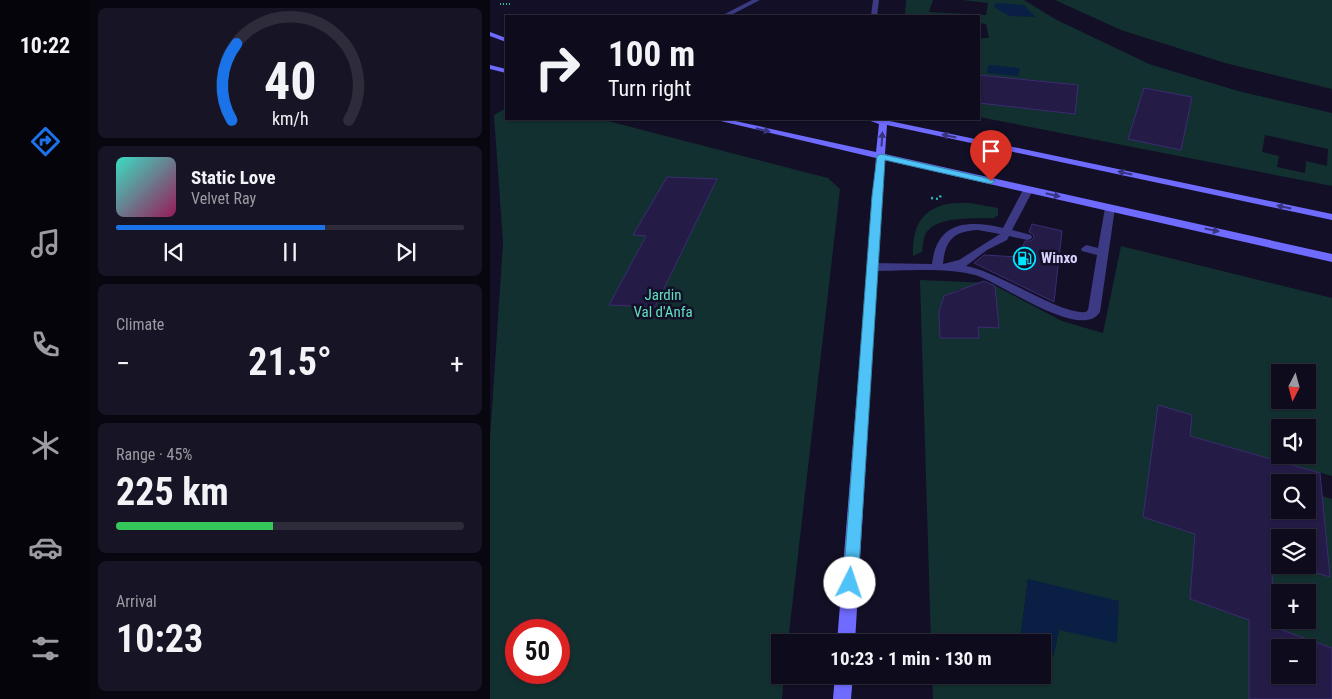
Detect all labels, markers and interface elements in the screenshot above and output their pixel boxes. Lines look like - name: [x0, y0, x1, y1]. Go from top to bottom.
- text: 10:22: [20, 33, 70, 58]
- text: 100 m: [608, 34, 695, 75]
- icon: right: [525, 35, 590, 100]
- text: 40: [264, 51, 316, 112]
- text: Turn right: [608, 76, 691, 101]
- text: km/h: [272, 108, 308, 129]
- icon: directions: [28, 124, 63, 159]
- one-way arrow: [756, 126, 771, 134]
- pin: [970, 130, 1012, 181]
- one-way arrow: [879, 131, 887, 147]
- one-way arrow: [942, 132, 957, 140]
- icon: arrive: [977, 137, 1005, 165]
- text: Static Love: [191, 166, 276, 189]
- one-way arrow: [1118, 169, 1133, 177]
- text: Velvet Ray: [191, 189, 256, 208]
- one-way arrow: [1045, 191, 1060, 199]
- one-way arrow: [1277, 203, 1292, 211]
- icon: music: [28, 226, 63, 261]
- one-way arrow: [1204, 227, 1220, 235]
- icon: previous: [160, 238, 188, 266]
- icon: pause: [276, 238, 304, 266]
- icon: next: [392, 238, 420, 266]
- fuel station icon: Winxo: [1013, 246, 1037, 270]
- place label: Winxo: [1041, 249, 1077, 267]
- park label: Jardin Val d'Anfa: [633, 286, 693, 321]
- text: Climate: [116, 315, 164, 334]
- icon: phone: [28, 327, 63, 362]
- text: 21.5°: [248, 340, 332, 384]
- text: −: [116, 347, 130, 380]
- text: +: [450, 347, 464, 380]
- north arrow: [1271, 364, 1316, 409]
- map controls: [1271, 364, 1316, 684]
- button: sound: [1271, 419, 1316, 464]
- icon: climate: [28, 428, 63, 463]
- text: Range · 45%: [116, 445, 192, 464]
- text: 225 km: [116, 470, 229, 514]
- button: search: [1271, 474, 1316, 519]
- button: layers: [1271, 529, 1316, 574]
- icon: car: [28, 530, 63, 565]
- position arrow: [823, 556, 875, 608]
- button: +: [1271, 584, 1316, 629]
- text: Arrival: [116, 592, 157, 611]
- text: 10:23: [116, 617, 203, 661]
- speed limit sign: 50: [505, 619, 570, 684]
- icon: filters: [28, 631, 63, 666]
- button: −: [1271, 639, 1316, 684]
- text: 10:23 · 1 min · 130 m: [830, 647, 992, 670]

